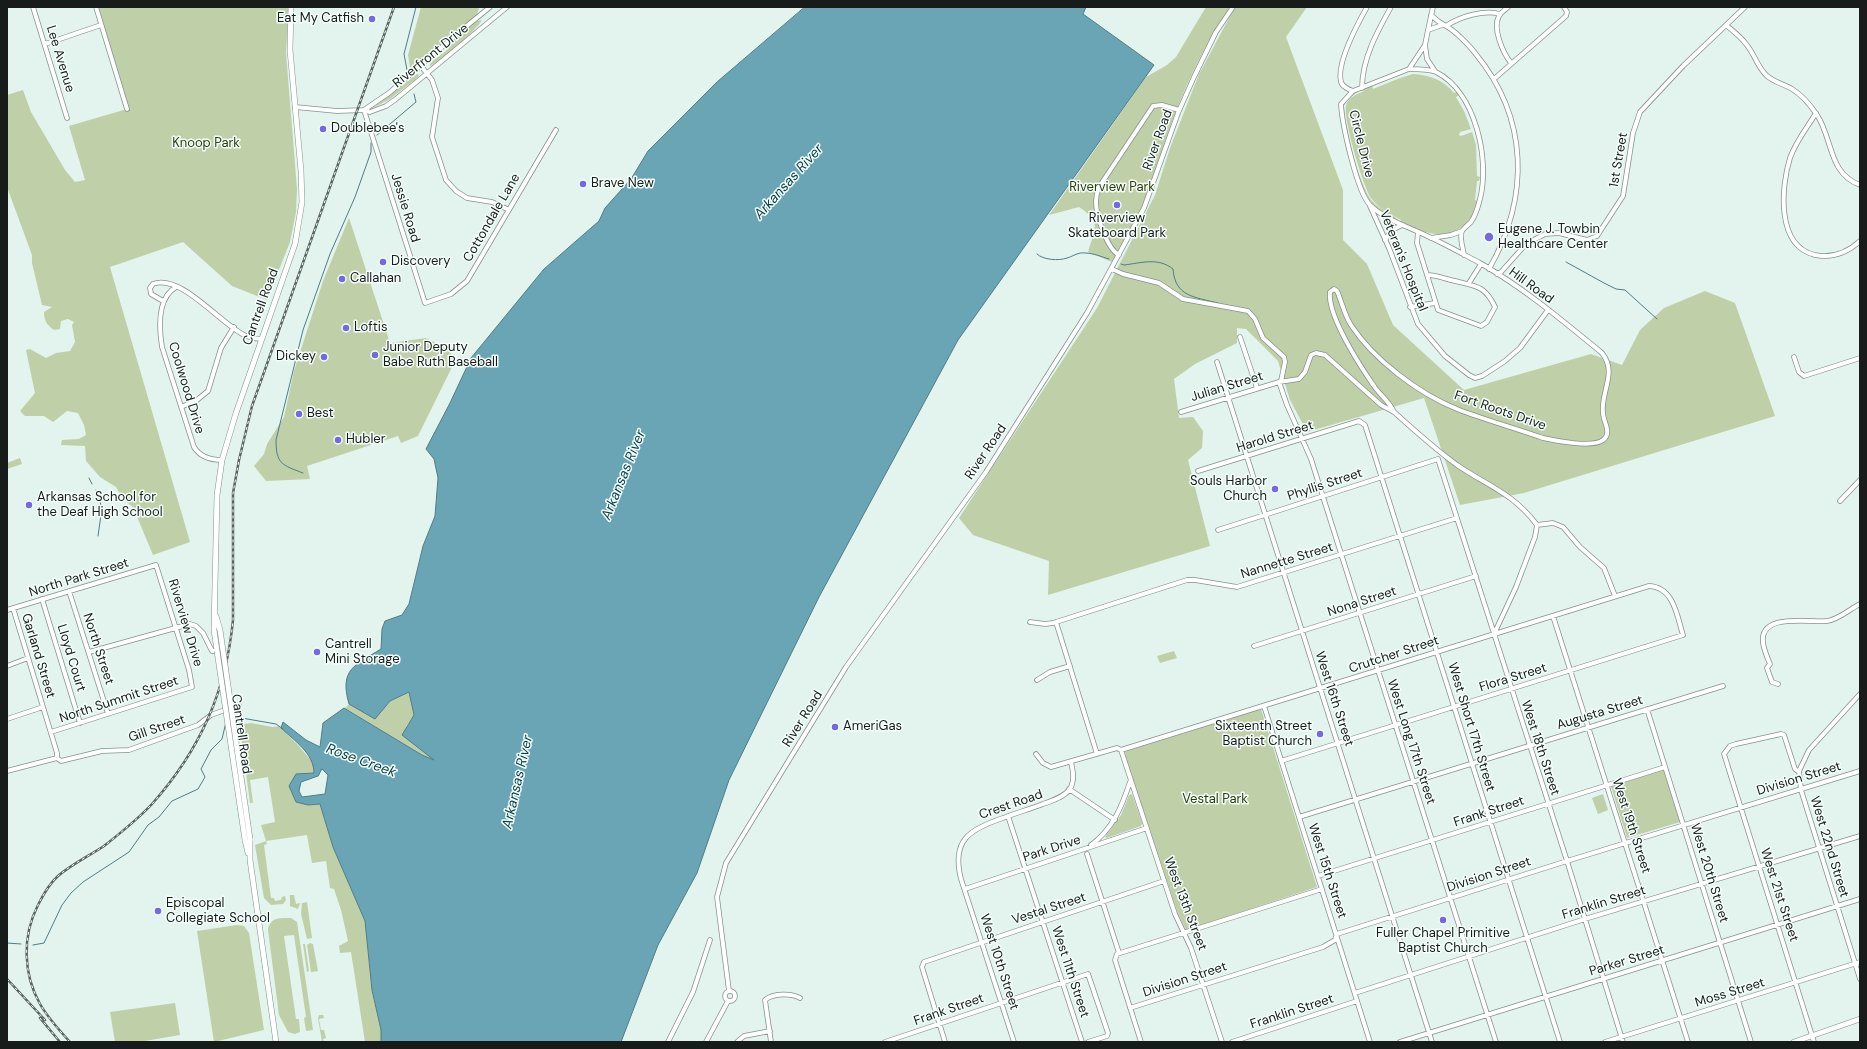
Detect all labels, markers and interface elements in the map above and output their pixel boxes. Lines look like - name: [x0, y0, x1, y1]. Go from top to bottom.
- place label: Eat My Catfish: [277, 11, 364, 27]
- marker: Eat My Catfish: [367, 14, 377, 24]
- street label: Riverfront Drive: [390, 21, 472, 91]
- street label: Lee Avenue: [42, 24, 78, 94]
- street label: River Road: [1140, 108, 1176, 172]
- street label: Circle Drive: [1345, 109, 1377, 179]
- place label: Doublebee's: [331, 121, 404, 137]
- marker: Doublebee's: [318, 124, 328, 134]
- street label: 1st Street: [1606, 131, 1632, 189]
- park label: Knoop Park: [172, 136, 240, 152]
- water label: Arkansas River: [751, 141, 827, 223]
- street label: Cottondale Lane: [460, 171, 524, 265]
- street label: Jessie Road: [387, 172, 423, 244]
- place label: Brave New: [591, 176, 654, 192]
- marker: Brave New: [578, 179, 588, 189]
- park label: Riverview Park: [1069, 180, 1155, 196]
- marker: Riverview Skateboard Park: [1112, 200, 1122, 210]
- street label: Veteran's Hospital: [1376, 208, 1430, 314]
- place label: Riverview Skateboard Park: [1068, 211, 1166, 242]
- place label: Eugene J. Towbin Healthcare Center: [1498, 222, 1608, 253]
- marker: Eugene J. Towbin Healthcare Center: [1483, 231, 1495, 243]
- place label: Discovery: [391, 254, 450, 270]
- marker: Discovery: [378, 257, 388, 267]
- street label: Hill Road: [1506, 265, 1556, 307]
- street label: Cantrell Road: [240, 267, 282, 347]
- place label: Callahan: [350, 271, 401, 287]
- marker: Callahan: [337, 274, 347, 284]
- place label: Loftis: [354, 320, 387, 336]
- marker: Loftis: [341, 323, 351, 333]
- street label: Coolwood Drive: [165, 340, 207, 436]
- place label: Junior Deputy Babe Ruth Baseball: [383, 340, 498, 371]
- place label: Dickey: [276, 349, 316, 365]
- marker: Junior Deputy Babe Ruth Baseball: [370, 350, 380, 360]
- marker: Dickey: [319, 352, 329, 362]
- street label: Julian Street: [1189, 369, 1265, 405]
- street label: Fort Roots Drive: [1452, 388, 1548, 434]
- place label: Best: [307, 406, 334, 422]
- marker: Best: [294, 409, 304, 419]
- street label: Harold Street: [1235, 418, 1315, 456]
- street label: River Road: [962, 421, 1010, 483]
- water label: Arkansas River: [598, 428, 650, 522]
- place label: Hubler: [346, 432, 386, 448]
- marker: Hubler: [333, 435, 343, 445]
- street label: Phyllis Street: [1286, 466, 1364, 504]
- place label: Souls Harbor Church: [1190, 474, 1267, 505]
- marker: Souls Harbor Church: [1270, 484, 1280, 494]
- place label: Arkansas School for the Deaf High School: [37, 490, 163, 521]
- marker: Arkansas School for the Deaf High School: [24, 500, 34, 510]
- street label: Nannette Street: [1239, 540, 1335, 582]
- street label: North Park Street: [27, 555, 131, 601]
- street label: Riverview Drive: [164, 577, 206, 669]
- street label: Nona Street: [1326, 584, 1398, 620]
- street label: North Street: [79, 611, 117, 687]
- street label: Garland Street: [18, 612, 58, 700]
- street label: Lloyd Court: [53, 622, 89, 694]
- street label: Crutcher Street: [1347, 633, 1441, 677]
- place label: Cantrell Mini Storage: [325, 637, 400, 668]
- marker: Cantrell Mini Storage: [312, 647, 322, 657]
- street label: West 16th Street: [1311, 649, 1357, 749]
- street label: Flora Street: [1477, 660, 1549, 696]
- street label: West Short 17th Street: [1444, 661, 1498, 793]
- street label: North Summit Street: [58, 673, 180, 727]
- street label: West Long 17th Street: [1383, 678, 1439, 806]
- street label: River Road: [780, 688, 826, 750]
- street label: Augusta Street: [1555, 692, 1645, 734]
- street label: Cantrell Road: [228, 693, 254, 775]
- street label: West 18th Street: [1517, 699, 1563, 797]
- street label: Gill Street: [127, 712, 187, 746]
- place label: AmeriGas: [843, 719, 902, 735]
- place label: Sixteenth Street Baptist Church: [1215, 719, 1312, 750]
- marker: AmeriGas: [830, 722, 840, 732]
- marker: Sixteenth Street Baptist Church: [1315, 729, 1325, 739]
- water label: Arkansas River: [499, 734, 537, 830]
- water label: Rose Creek: [324, 741, 398, 781]
- street label: Division Street: [1755, 759, 1843, 799]
- street label: West 19th Street: [1608, 776, 1654, 876]
- street label: Crest Road: [977, 787, 1045, 823]
- park label: Vestal Park: [1182, 792, 1248, 808]
- street label: Frank Street: [1452, 793, 1526, 831]
- street label: West 22nd Street: [1806, 795, 1852, 899]
- street label: West 20th Street: [1686, 821, 1732, 925]
- street label: West 15th Street: [1304, 822, 1350, 920]
- street label: Park Drive: [1021, 832, 1083, 866]
- street label: West 21st Street: [1757, 846, 1801, 944]
- street label: Division Street: [1445, 854, 1533, 896]
- street label: West 13th Street: [1160, 855, 1210, 953]
- street label: Franklin Street: [1560, 883, 1648, 923]
- street label: Vestal Street: [1010, 890, 1088, 928]
- place label: Episcopal Collegiate School: [166, 896, 270, 927]
- marker: Episcopal Collegiate School: [153, 906, 163, 916]
- street label: West 10th Street: [976, 912, 1022, 1012]
- marker: Fuller Chapel Primitive Baptist Church: [1438, 915, 1448, 925]
- street label: West 11th Street: [1048, 924, 1092, 1020]
- place label: Fuller Chapel Primitive Baptist Church: [1376, 926, 1510, 957]
- street label: Parker Street: [1588, 942, 1666, 980]
- street label: Division Street: [1141, 959, 1229, 1001]
- street label: Moss Street: [1693, 975, 1767, 1011]
- street label: Frank Street: [912, 991, 986, 1029]
- street label: Franklin Street: [1248, 991, 1336, 1033]

